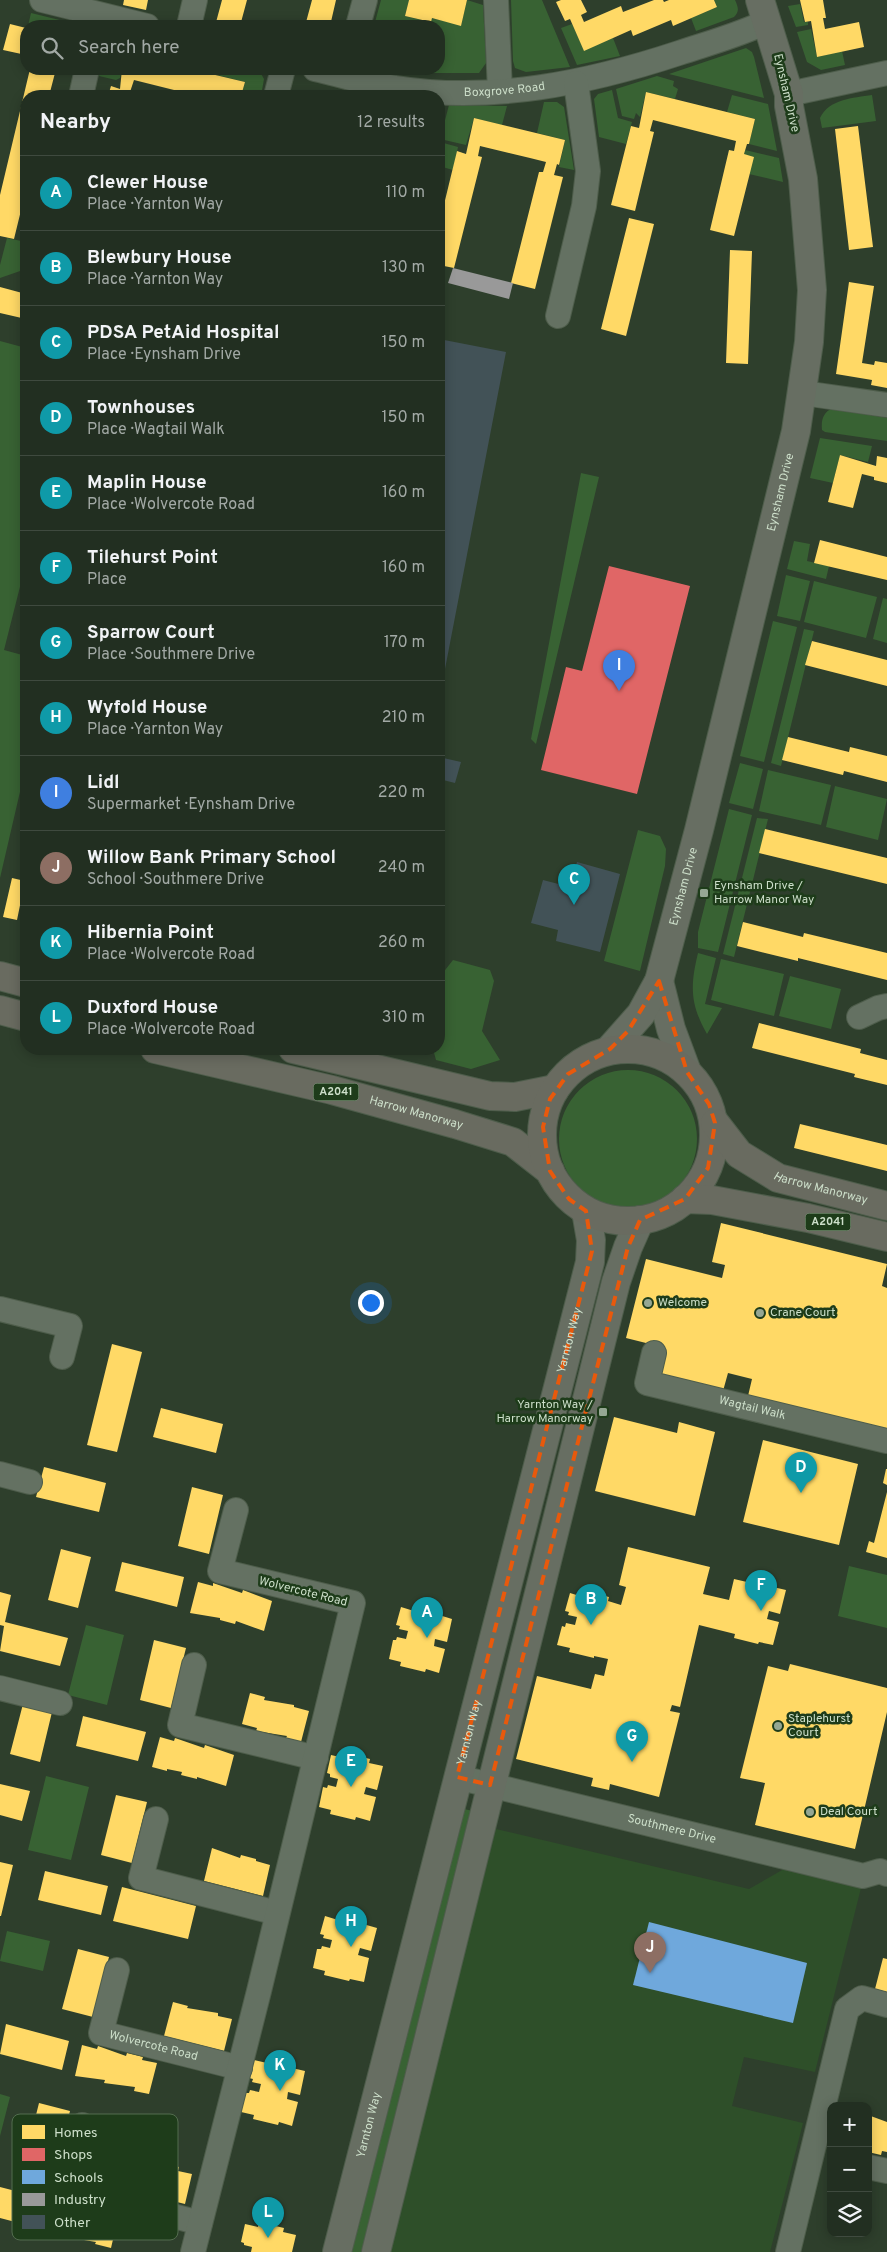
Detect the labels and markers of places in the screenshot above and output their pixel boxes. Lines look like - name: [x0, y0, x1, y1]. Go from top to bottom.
- pin: I: [603, 650, 635, 691]
- pin: C: [558, 864, 590, 905]
- place label: Eynsham Drive / Harrow Manor Way: [714, 878, 814, 908]
- marker: Eynsham Drive / Harrow Manor Way: [698, 887, 710, 899]
- place label: Welcome: [658, 1295, 707, 1311]
- marker: Welcome: [642, 1297, 654, 1309]
- place label: Crane Court: [770, 1305, 836, 1321]
- marker: Crane Court: [754, 1307, 766, 1319]
- place label: Yarnton Way / Harrow Manorway: [496, 1397, 593, 1427]
- marker: Yarnton Way / Harrow Manorway: [597, 1406, 609, 1418]
- pin: D: [785, 1452, 817, 1493]
- pin: F: [745, 1570, 777, 1611]
- pin: B: [575, 1584, 607, 1625]
- pin: A: [411, 1597, 443, 1638]
- place label: Staplehurst Court: [788, 1711, 851, 1741]
- marker: Staplehurst Court: [772, 1720, 784, 1732]
- pin: G: [616, 1721, 648, 1762]
- pin: E: [335, 1746, 367, 1787]
- place label: Deal Court: [820, 1804, 877, 1820]
- marker: Deal Court: [804, 1806, 816, 1818]
- pin: H: [335, 1906, 367, 1947]
- pin: J: [634, 1932, 666, 1973]
- pin: K: [264, 2050, 296, 2091]
- pin: L: [252, 2197, 284, 2238]

